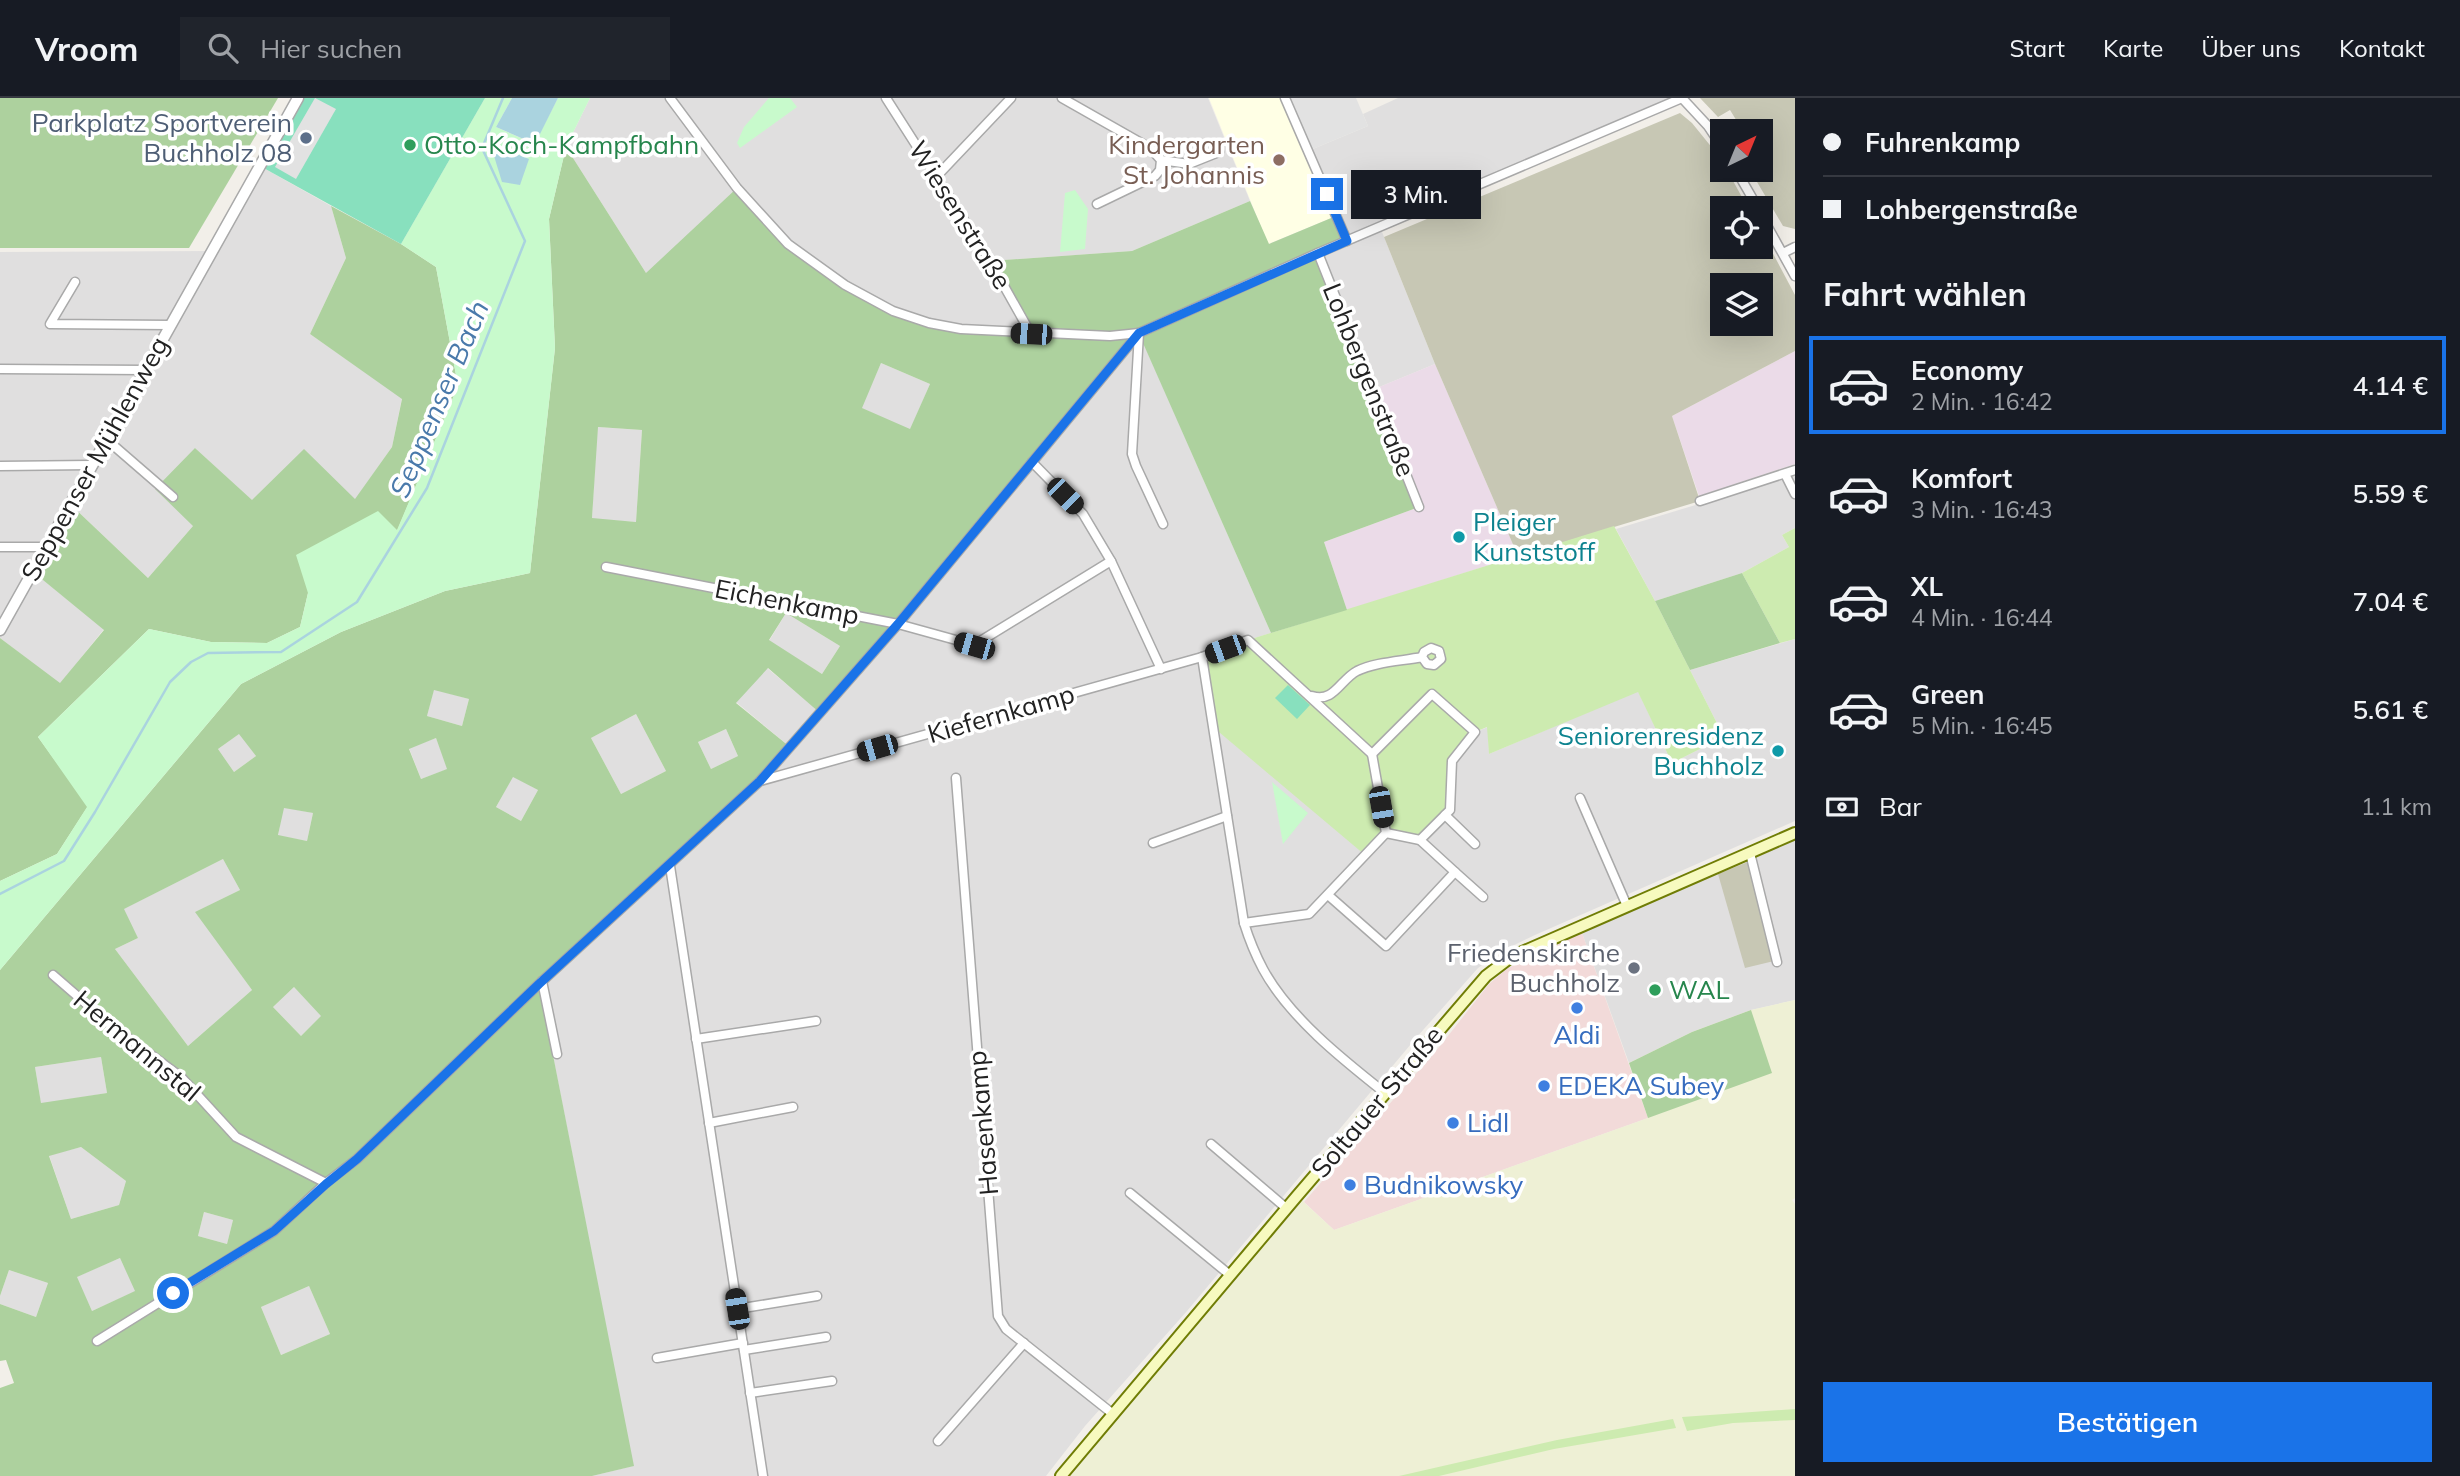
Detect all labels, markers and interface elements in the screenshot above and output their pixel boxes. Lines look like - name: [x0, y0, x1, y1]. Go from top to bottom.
- search box: [180, 17, 670, 80]
- text: Vroom: [35, 28, 138, 69]
- icon: search: [204, 29, 242, 67]
- text: Hier suchen: [260, 32, 402, 65]
- text: Start: [2009, 33, 2065, 63]
- text: Karte: [2103, 33, 2163, 63]
- text: Über uns: [2201, 33, 2301, 63]
- text: Kontakt: [2339, 33, 2425, 63]
- place label: Parkplatz Sportverein Buchholz 08: [32, 106, 292, 169]
- north arrow: [1710, 119, 1773, 182]
- map controls: [1710, 119, 1773, 336]
- text: Fuhrenkamp: [1865, 126, 2020, 159]
- place label: Otto-Koch-Kampfbahn: [424, 128, 699, 161]
- place label: Kindergarten St. Johannis: [1108, 128, 1265, 191]
- marker: Parkplatz Sportverein Buchholz 08: [298, 130, 314, 146]
- street label: Wiesenstraße: [902, 134, 1019, 295]
- marker: Otto-Koch-Kampfbahn: [402, 137, 418, 153]
- marker: Kindergarten St. Johannis: [1271, 152, 1287, 168]
- callout: 3 Min.: [1352, 170, 1481, 218]
- route end: [1311, 178, 1343, 210]
- text: 3 Min.: [1384, 180, 1448, 209]
- text: Lohbergenstraße: [1865, 193, 2078, 226]
- button: locate: [1710, 196, 1773, 259]
- button: layers: [1710, 273, 1773, 336]
- text: Fahrt wählen: [1823, 274, 2027, 314]
- street label: Lohbergenstraße: [1316, 278, 1423, 481]
- water label: Seppenser Bach: [381, 295, 496, 503]
- car: [1010, 322, 1053, 346]
- street label: Seppenser Mühlenweg: [14, 331, 176, 587]
- icon: car: [1827, 354, 1890, 417]
- text: Economy: [1911, 354, 2023, 387]
- text: 4.14 €: [2352, 369, 2428, 402]
- text: 2 Min. · 16:42: [1911, 387, 2053, 416]
- icon: car: [1827, 462, 1890, 525]
- text: Komfort: [1911, 462, 2012, 495]
- car: [1043, 474, 1088, 518]
- text: 5.59 €: [2352, 477, 2428, 510]
- text: 3 Min. · 16:43: [1911, 495, 2053, 524]
- place label: Pleiger Kunststoff: [1473, 505, 1596, 568]
- marker: Pleiger Kunststoff: [1451, 529, 1467, 545]
- icon: car: [1827, 570, 1890, 633]
- text: XL: [1911, 570, 1943, 603]
- street label: Eichenkamp: [712, 571, 862, 632]
- text: 7.04 €: [2352, 585, 2428, 618]
- text: 4 Min. · 16:44: [1911, 603, 2053, 632]
- car: [951, 630, 998, 662]
- car: [1202, 632, 1249, 666]
- street label: Kiefernkamp: [924, 677, 1078, 750]
- icon: car: [1827, 678, 1890, 741]
- text: Green: [1911, 678, 1984, 711]
- text: 5.61 €: [2352, 693, 2428, 726]
- text: 5 Min. · 16:45: [1911, 711, 2053, 740]
- place label: Seniorenresidenz Buchholz: [1558, 719, 1764, 782]
- car: [854, 732, 901, 764]
- marker: Seniorenresidenz Buchholz: [1770, 743, 1786, 759]
- car: [1368, 784, 1395, 830]
- icon: cash: [1823, 788, 1861, 826]
- text: Bar: [1879, 790, 1922, 823]
- text: 1.1 km: [2361, 792, 2432, 821]
- place label: Friedenskirche Buchholz: [1447, 936, 1620, 999]
- marker: Friedenskirche Buchholz: [1626, 960, 1642, 976]
- place label: WAL: [1669, 973, 1730, 1006]
- marker: WAL: [1647, 982, 1663, 998]
- street label: Hermannstal: [67, 983, 208, 1108]
- marker: Aldi: [1569, 1000, 1585, 1016]
- place label: Aldi: [1553, 1018, 1601, 1051]
- street label: Soltauer Straße: [1304, 1019, 1450, 1184]
- street label: Hasenkamp: [960, 1049, 1005, 1197]
- place label: EDEKA Subey: [1558, 1069, 1724, 1102]
- marker: EDEKA Subey: [1536, 1078, 1552, 1094]
- place label: Lidl: [1467, 1106, 1509, 1139]
- marker: Lidl: [1445, 1115, 1461, 1131]
- place label: Budnikowsky: [1364, 1168, 1524, 1201]
- marker: Budnikowsky: [1342, 1177, 1358, 1193]
- route start: [157, 1277, 189, 1309]
- car: [724, 1287, 751, 1331]
- button: Bestätigen: [1823, 1382, 2432, 1462]

